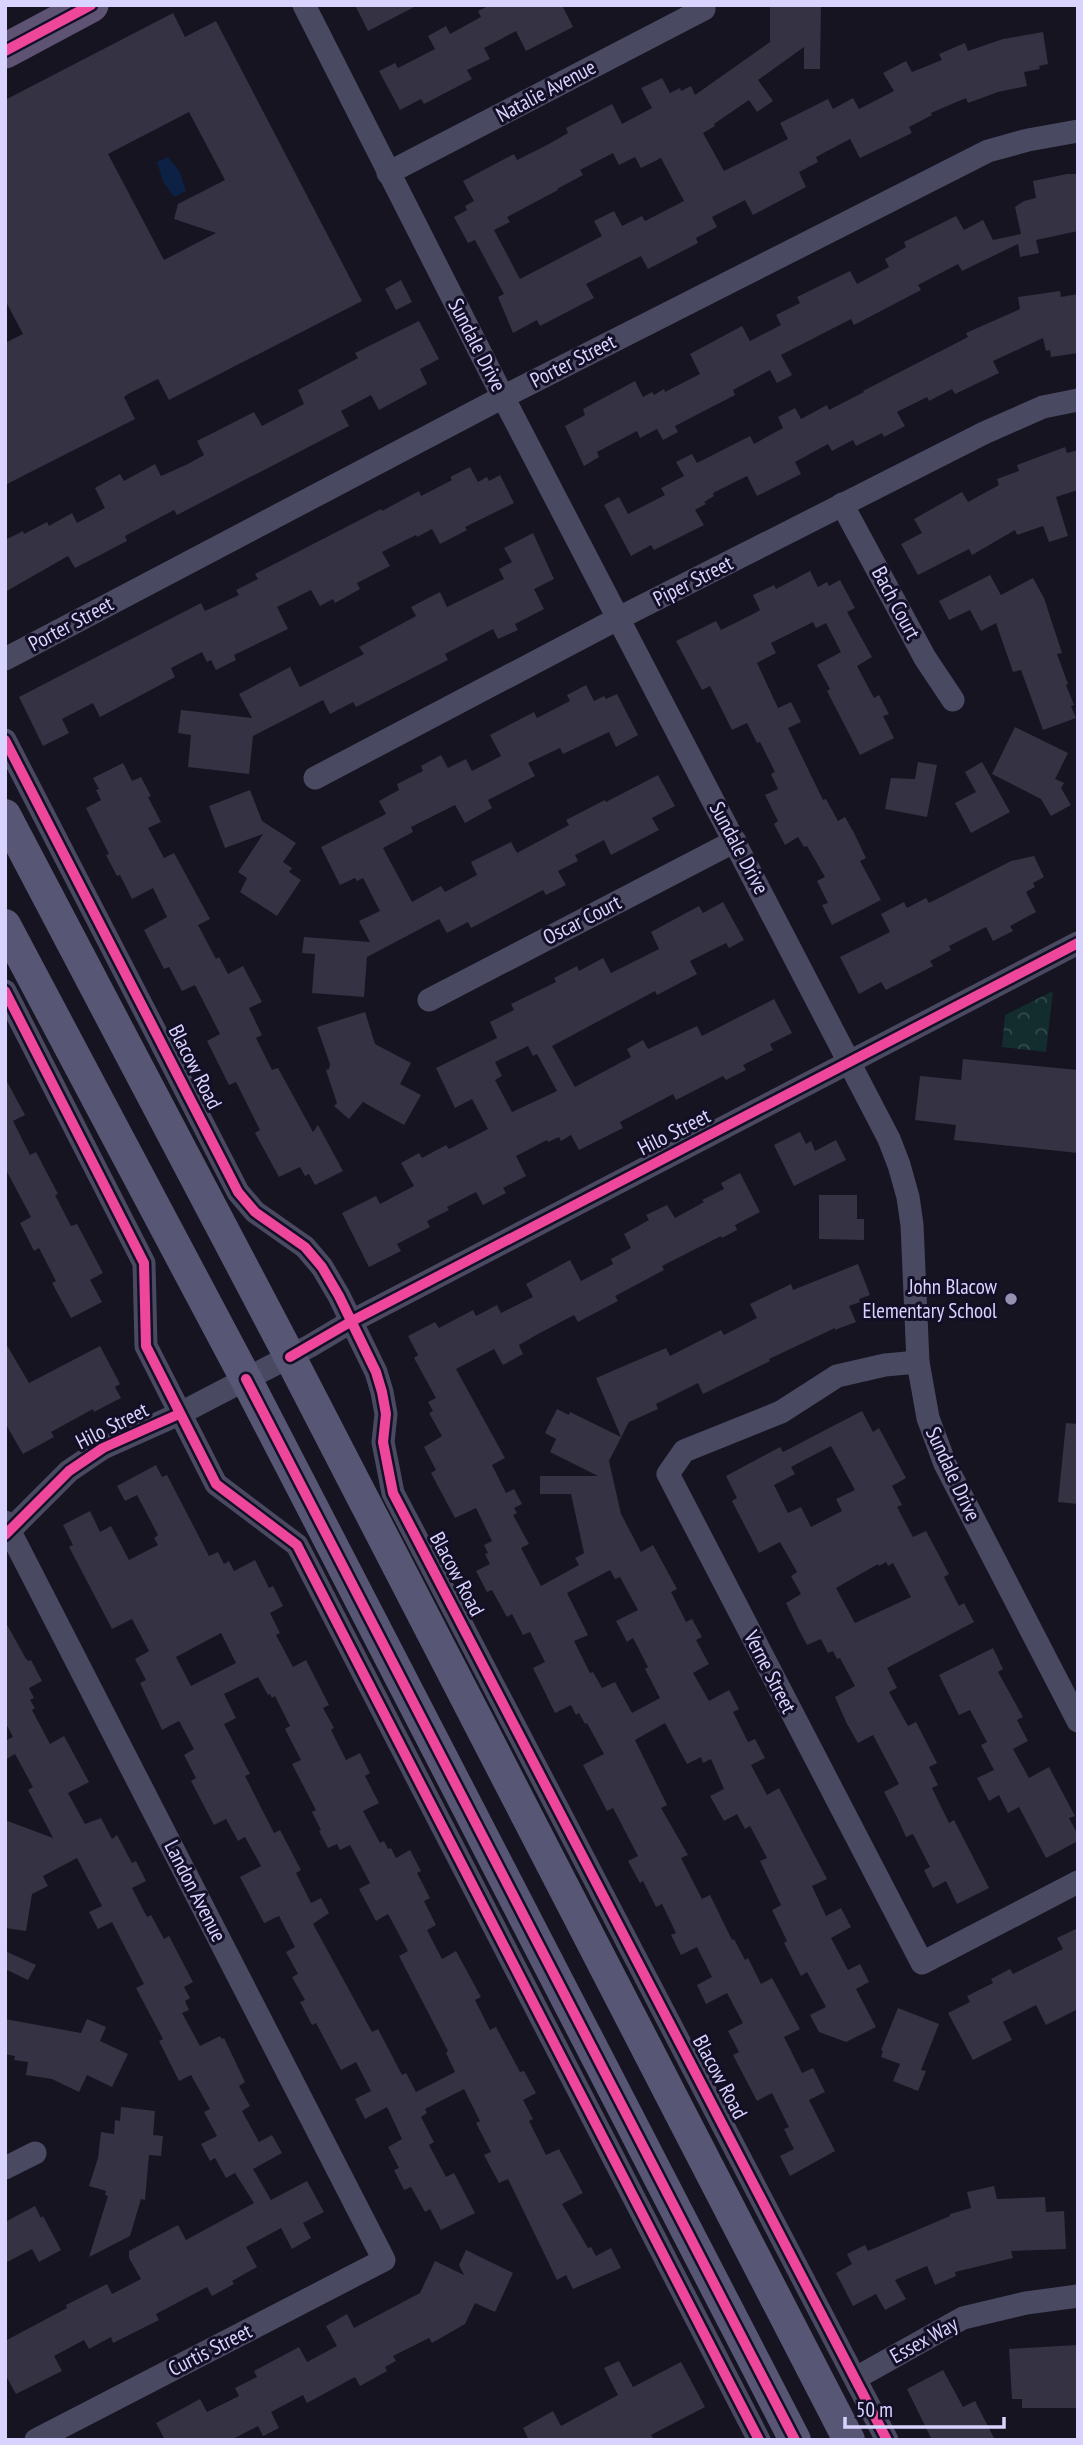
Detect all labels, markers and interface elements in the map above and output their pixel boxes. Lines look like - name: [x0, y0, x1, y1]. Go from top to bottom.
- street label: Natalie Avenue: [491, 53, 600, 128]
- street label: Sundale Drive: [442, 294, 512, 396]
- street label: Porter Street: [526, 328, 620, 394]
- street label: Piper Street: [649, 549, 737, 612]
- street label: Bach Court: [866, 562, 927, 644]
- street label: Porter Street: [24, 590, 118, 657]
- street label: Sundale Drive: [704, 797, 775, 899]
- street label: Oscar Court: [538, 888, 626, 951]
- street label: Blacow Road: [163, 1020, 228, 1114]
- street label: Hilo Street: [633, 1102, 715, 1161]
- place label: John Blacow Elementary School: [862, 1273, 998, 1324]
- marker: John Blacow Elementary School: [1003, 1291, 1019, 1307]
- street label: Hilo Street: [71, 1396, 153, 1455]
- street label: Sundale Drive: [920, 1422, 987, 1525]
- street label: Blacow Road: [424, 1527, 491, 1620]
- street label: Verne Street: [738, 1625, 803, 1718]
- street label: Landon Avenue: [158, 1835, 233, 1946]
- street label: Blacow Road: [687, 2030, 754, 2123]
- street label: Essex Way: [885, 2310, 963, 2369]
- street label: Curtis Street: [164, 2317, 256, 2382]
- scale bar: [845, 2386, 1004, 2430]
- text: 50 m: [856, 2396, 893, 2423]

